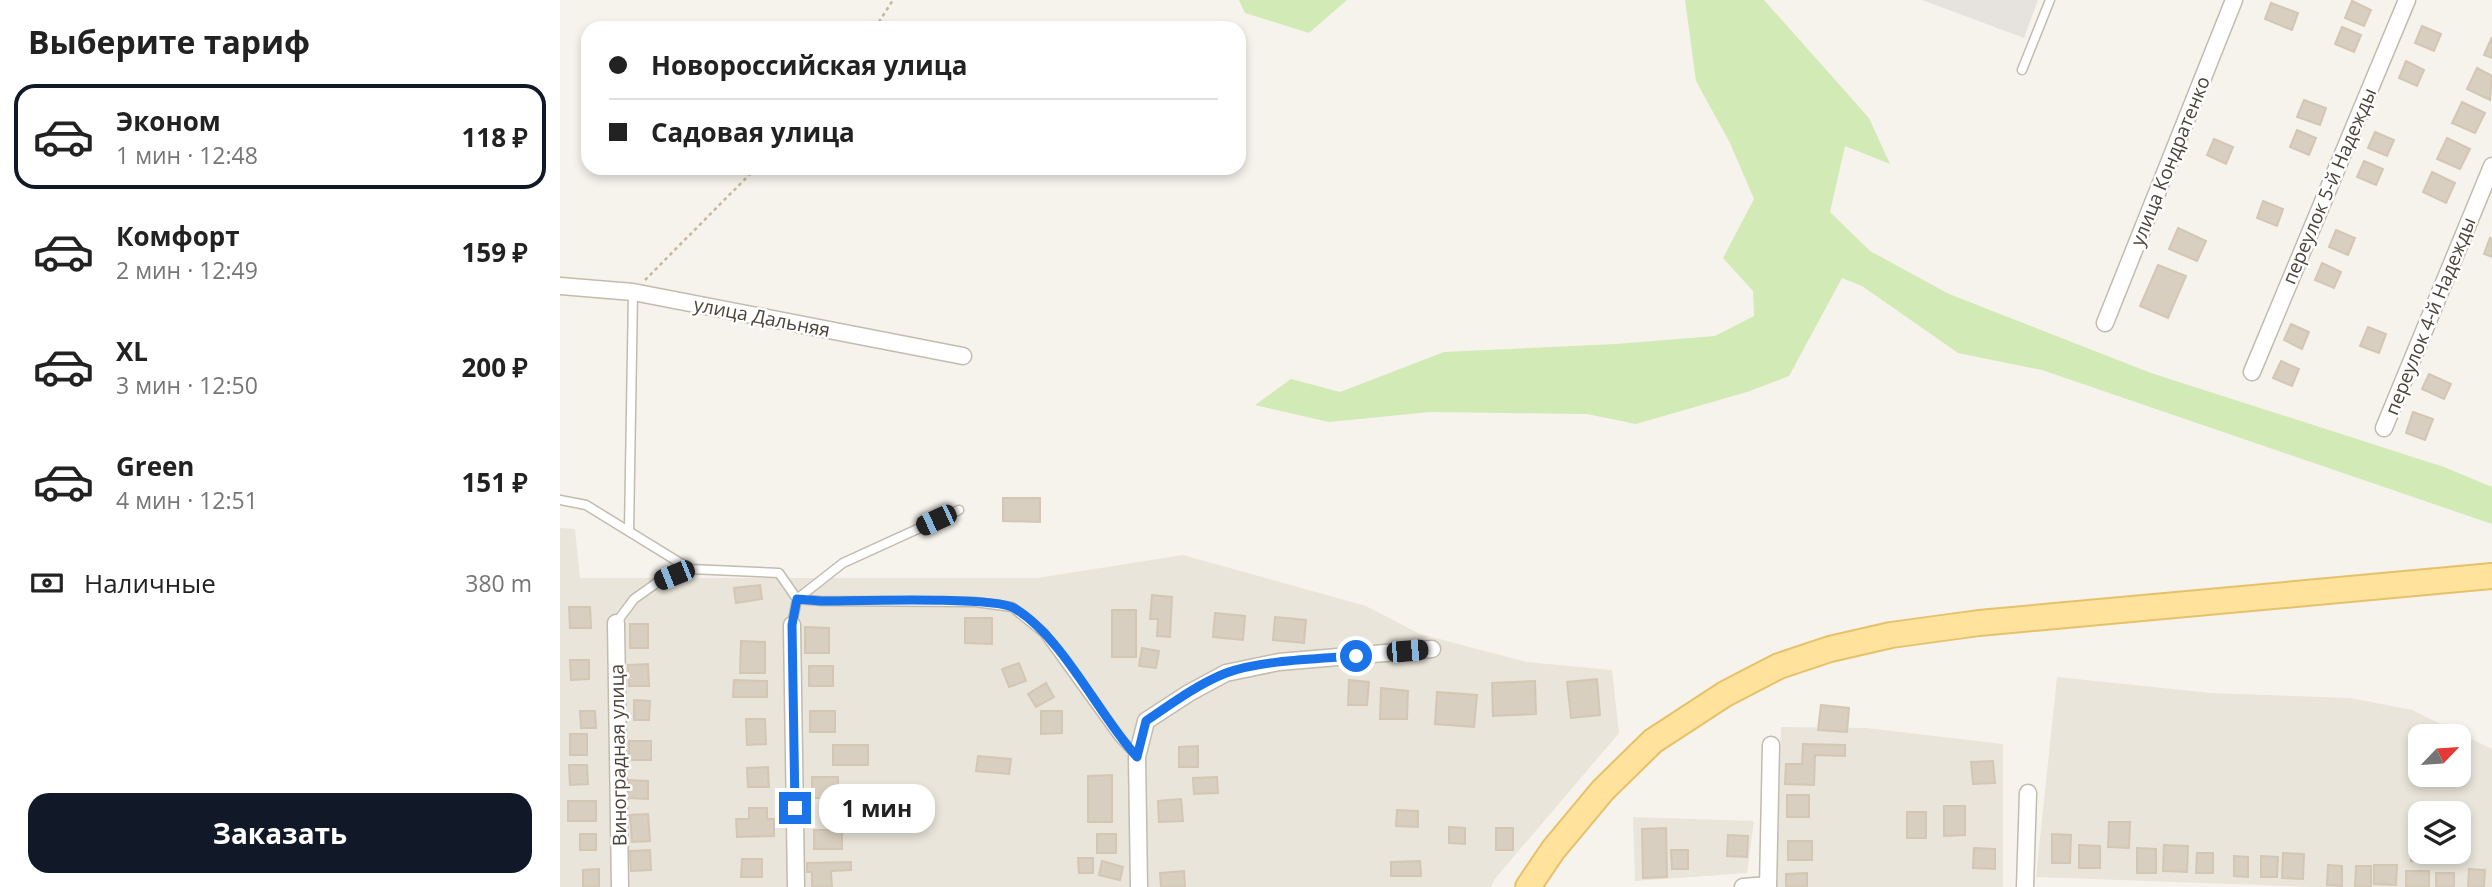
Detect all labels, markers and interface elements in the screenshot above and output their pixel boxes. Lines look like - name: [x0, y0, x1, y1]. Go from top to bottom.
- text: Выберите тариф: [28, 20, 310, 63]
- text: Новороссийская улица: [651, 47, 967, 83]
- street label: улица Кондратенко: [2124, 72, 2216, 250]
- street label: переулок 5-й Надежды: [2276, 84, 2382, 288]
- text: Эконом: [116, 103, 221, 139]
- icon: car: [32, 105, 95, 168]
- text: Садовая улица: [651, 114, 855, 150]
- text: 118 ₽: [462, 119, 528, 155]
- text: 1 мин · 12:48: [116, 139, 258, 171]
- street label: переулок 4-й Надежды: [2378, 213, 2482, 419]
- text: Комфорт: [116, 218, 240, 254]
- icon: car: [32, 220, 95, 283]
- text: 159 ₽: [462, 234, 528, 270]
- text: 2 мин · 12:49: [116, 254, 258, 286]
- street label: улица Дальняя: [692, 291, 832, 343]
- text: XL: [116, 333, 148, 369]
- icon: car: [32, 335, 95, 398]
- text: 200 ₽: [462, 349, 528, 385]
- text: 3 мин · 12:50: [116, 369, 258, 401]
- text: Green: [116, 448, 194, 484]
- icon: car: [32, 450, 95, 513]
- text: 151 ₽: [462, 464, 528, 500]
- text: 4 мин · 12:51: [116, 484, 258, 516]
- car: [913, 502, 960, 538]
- car: [651, 557, 698, 593]
- icon: cash: [28, 564, 66, 602]
- text: Наличные: [84, 565, 216, 601]
- text: 380 m: [465, 567, 532, 599]
- car: [1386, 639, 1429, 663]
- route start: [1340, 640, 1372, 672]
- street label: Виноградная улица: [603, 664, 633, 846]
- north arrow: [2408, 724, 2471, 788]
- map controls: [2408, 724, 2471, 864]
- callout: 1 мин: [820, 784, 935, 832]
- route end: [779, 792, 811, 824]
- text: 1 мин: [842, 792, 912, 824]
- button: Заказать: [28, 793, 532, 873]
- button: layers: [2408, 801, 2471, 864]

